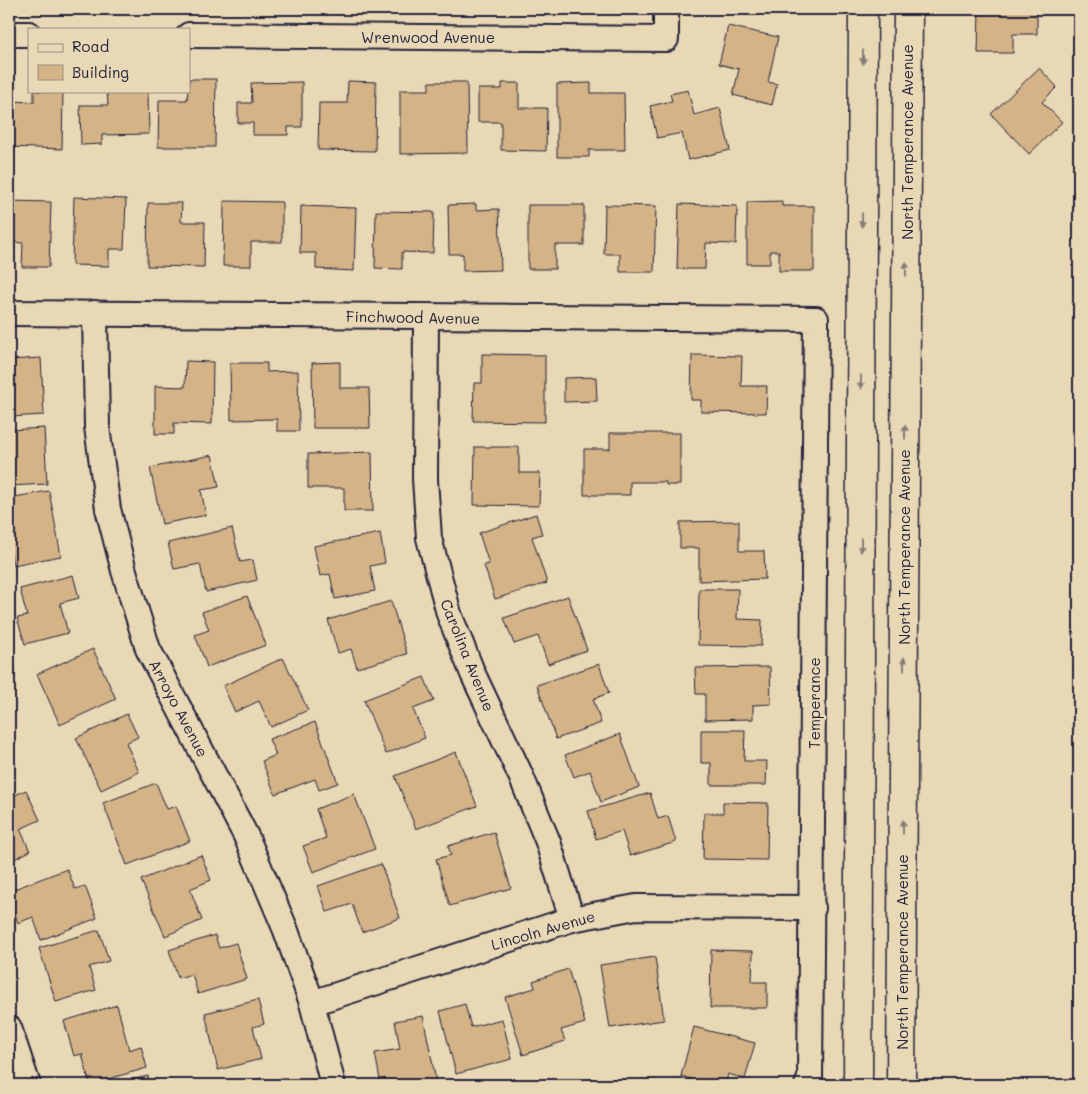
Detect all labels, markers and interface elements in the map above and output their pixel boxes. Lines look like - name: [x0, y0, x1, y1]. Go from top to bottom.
- street label: Wrenwood Avenue: [361, 27, 495, 47]
- legend: [28, 28, 190, 92]
- text: Road: [72, 36, 109, 56]
- street label: North Temperance Avenue: [897, 44, 917, 240]
- one-way arrow: [859, 50, 867, 66]
- text: Building: [72, 62, 129, 82]
- one-way arrow: [858, 212, 866, 228]
- one-way arrow: [902, 261, 910, 277]
- street label: Finchwood Avenue: [346, 306, 480, 328]
- one-way arrow: [857, 375, 865, 391]
- one-way arrow: [901, 423, 909, 439]
- street label: North Temperance Avenue: [894, 449, 914, 645]
- one-way arrow: [857, 537, 865, 553]
- street label: Carolina Avenue: [436, 596, 500, 714]
- street label: Arroyo Avenue: [145, 656, 213, 760]
- one-way arrow: [900, 656, 908, 672]
- street label: Temperance: [804, 657, 824, 749]
- one-way arrow: [899, 818, 907, 834]
- street label: North Temperance Avenue: [892, 854, 912, 1050]
- street label: Lincoln Avenue: [489, 906, 597, 954]

